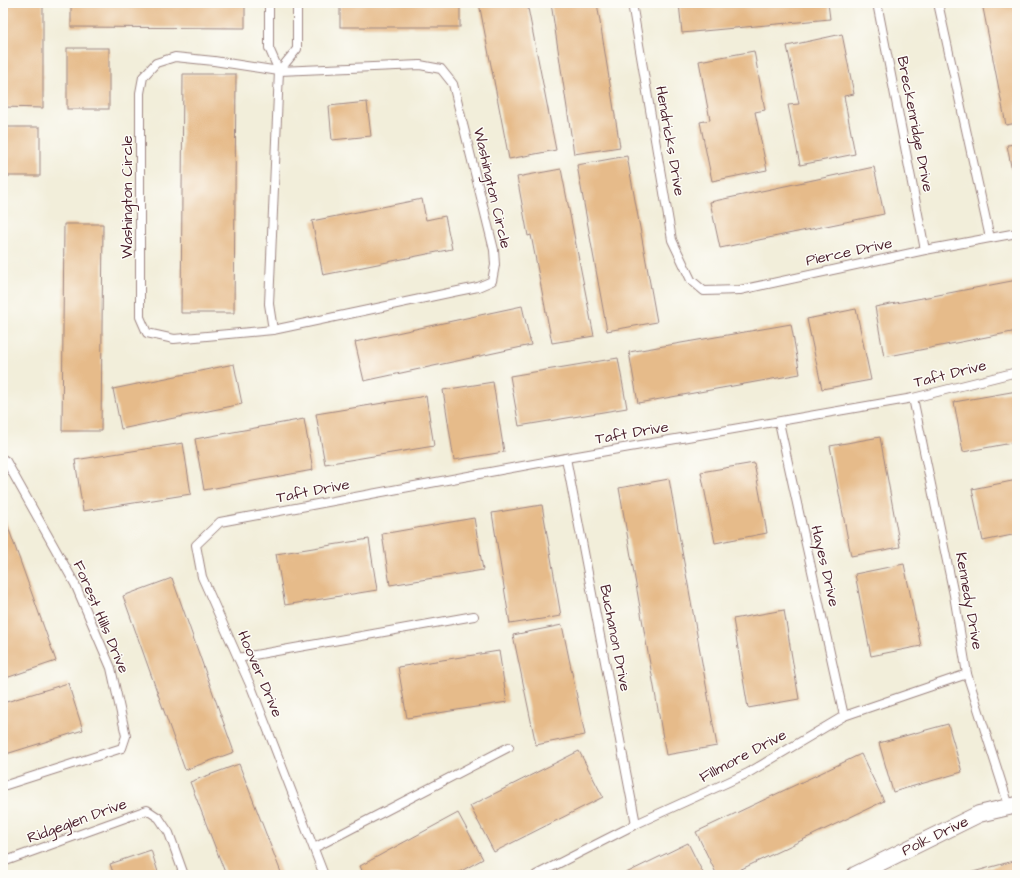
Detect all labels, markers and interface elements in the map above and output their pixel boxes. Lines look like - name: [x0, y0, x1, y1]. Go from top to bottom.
- street label: Breckenridge Drive: [891, 54, 938, 194]
- street label: Hendricks Drive: [650, 84, 690, 198]
- street label: Washington Circle: [467, 126, 516, 251]
- street label: Washington Circle: [117, 135, 139, 259]
- street label: Pierce Drive: [804, 233, 894, 271]
- street label: Taft Drive: [911, 355, 989, 393]
- street label: Taft Drive: [594, 416, 670, 450]
- street label: Taft Drive: [275, 474, 351, 508]
- street label: Hayes Drive: [804, 523, 845, 609]
- street label: Kennedy Drive: [949, 551, 988, 651]
- street label: Forest Hills Drive: [68, 557, 134, 677]
- street label: Buchanon Drive: [594, 583, 636, 693]
- street label: Hoover Drive: [232, 627, 288, 721]
- street label: Fillmore Drive: [696, 724, 790, 788]
- street label: Ridgeglen Drive: [24, 793, 130, 850]
- street label: Polk Drive: [898, 811, 972, 861]

